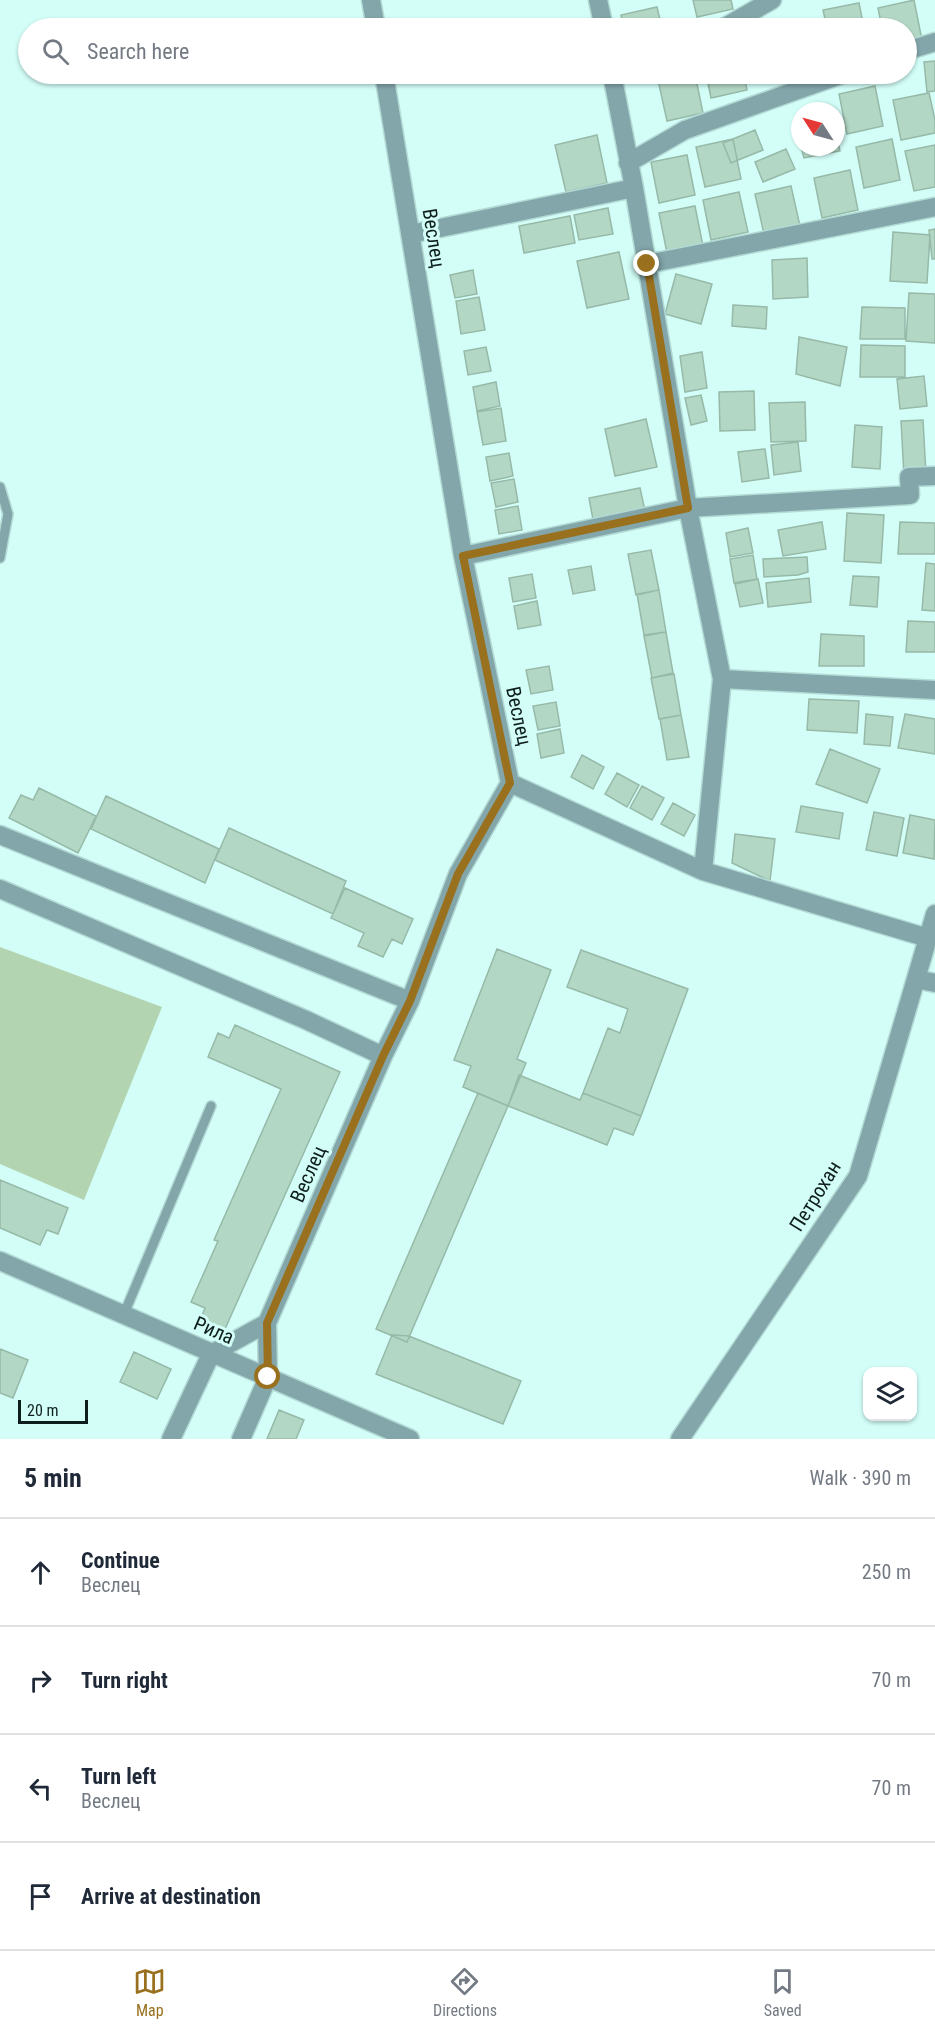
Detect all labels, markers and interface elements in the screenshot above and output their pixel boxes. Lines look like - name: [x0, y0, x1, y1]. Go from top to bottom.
- search box: [18, 18, 917, 84]
- icon: search: [39, 35, 72, 68]
- text: Search here: [87, 39, 189, 64]
- north arrow: [791, 102, 845, 156]
- street label: Веслец: [417, 207, 451, 269]
- route end: [633, 250, 659, 276]
- street label: Веслец: [501, 684, 537, 748]
- street label: Веслец: [285, 1142, 331, 1206]
- street label: Петрохан: [784, 1156, 846, 1236]
- street label: Рила: [190, 1311, 238, 1349]
- route start: [254, 1363, 280, 1389]
- map controls: [863, 1367, 917, 1421]
- button: layers: [863, 1367, 917, 1421]
- scale bar: [18, 1397, 88, 1424]
- text: 20 m: [27, 1401, 59, 1420]
- text: 5 min: [24, 1463, 82, 1493]
- text: Walk · 390 m: [810, 1466, 911, 1490]
- text: Continue: [81, 1548, 160, 1573]
- icon: ahead: [24, 1556, 57, 1589]
- text: 250 m: [862, 1560, 911, 1584]
- text: Веслец: [81, 1573, 141, 1597]
- icon: right: [24, 1664, 57, 1697]
- text: Turn right: [81, 1668, 168, 1693]
- text: 70 m: [872, 1668, 911, 1692]
- text: Turn left: [81, 1764, 156, 1789]
- icon: left: [24, 1772, 57, 1805]
- text: 70 m: [872, 1776, 911, 1800]
- text: Веслец: [81, 1789, 141, 1813]
- icon: arrive: [24, 1880, 57, 1913]
- text: Arrive at destination: [81, 1884, 261, 1909]
- tab: Map: [133, 1965, 166, 2020]
- tab: Directions: [433, 1965, 497, 2020]
- tab: Saved: [764, 1965, 802, 2020]

